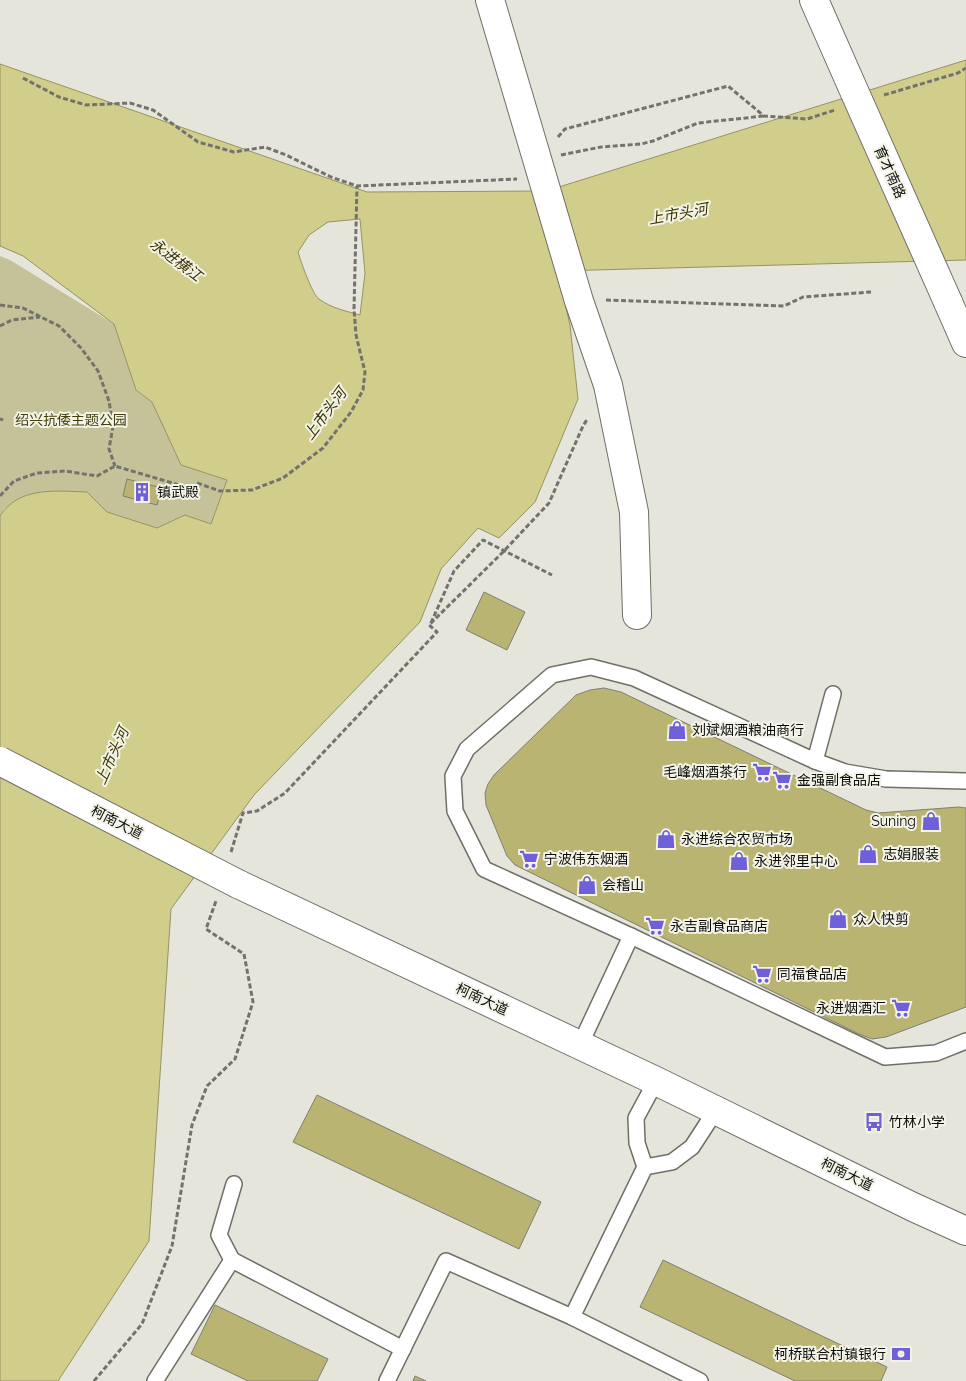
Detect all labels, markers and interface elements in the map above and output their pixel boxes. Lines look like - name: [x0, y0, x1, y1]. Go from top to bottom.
- street label: 育才南路: [871, 143, 909, 201]
- water label: 上市头河: [647, 199, 712, 228]
- water label: 永进横江: [147, 235, 207, 286]
- water label: 上市头河: [300, 382, 352, 443]
- park label: 绍兴抗倭主题公园: [15, 412, 127, 428]
- building icon: 镇武殿: [131, 481, 153, 503]
- place label: 镇武殿: [157, 484, 199, 500]
- shop icon: 刘斌烟酒粮油商行: [666, 719, 688, 741]
- water label: 上市头河: [92, 722, 134, 787]
- place label: 刘斌烟酒粮油商行: [692, 722, 804, 738]
- supermarket icon: 毛峰烟酒茶行: [751, 761, 773, 783]
- place label: 毛峰烟酒茶行: [663, 764, 747, 780]
- supermarket icon: 金强副食品店: [771, 769, 793, 791]
- place label: 金强副食品店: [797, 772, 881, 788]
- street label: 柯南大道: [88, 802, 146, 842]
- shop icon: Suning: [920, 810, 942, 832]
- place label: Suning: [871, 813, 916, 829]
- shop icon: 永进综合农贸市场: [655, 828, 677, 850]
- place label: 永进综合农贸市场: [681, 831, 793, 847]
- shop icon: 志娟服装: [857, 843, 879, 865]
- place label: 志娟服装: [883, 846, 939, 862]
- supermarket icon: 宁波伟东烟酒: [518, 848, 540, 870]
- shop icon: 永进邻里中心: [728, 850, 750, 872]
- place label: 宁波伟东烟酒: [544, 851, 628, 867]
- place label: 永进邻里中心: [754, 853, 838, 869]
- shop icon: 会稽山: [576, 874, 598, 896]
- place label: 会稽山: [602, 877, 644, 893]
- shop icon: 众人快剪: [827, 908, 849, 930]
- place label: 众人快剪: [853, 911, 909, 927]
- supermarket icon: 永吉副食品商店: [644, 915, 666, 937]
- place label: 永吉副食品商店: [670, 918, 768, 934]
- supermarket icon: 同福食品店: [751, 963, 773, 985]
- place label: 同福食品店: [777, 966, 847, 982]
- street label: 柯南大道: [453, 980, 511, 1018]
- supermarket icon: 永进烟酒汇: [890, 997, 912, 1019]
- place label: 永进烟酒汇: [816, 1000, 886, 1016]
- bus stop icon: 竹林小学: [863, 1111, 885, 1133]
- place label: 竹林小学: [889, 1114, 945, 1130]
- street label: 柯南大道: [818, 1155, 876, 1193]
- bank icon: 柯桥联合村镇银行: [890, 1343, 912, 1365]
- place label: 柯桥联合村镇银行: [774, 1346, 886, 1362]

